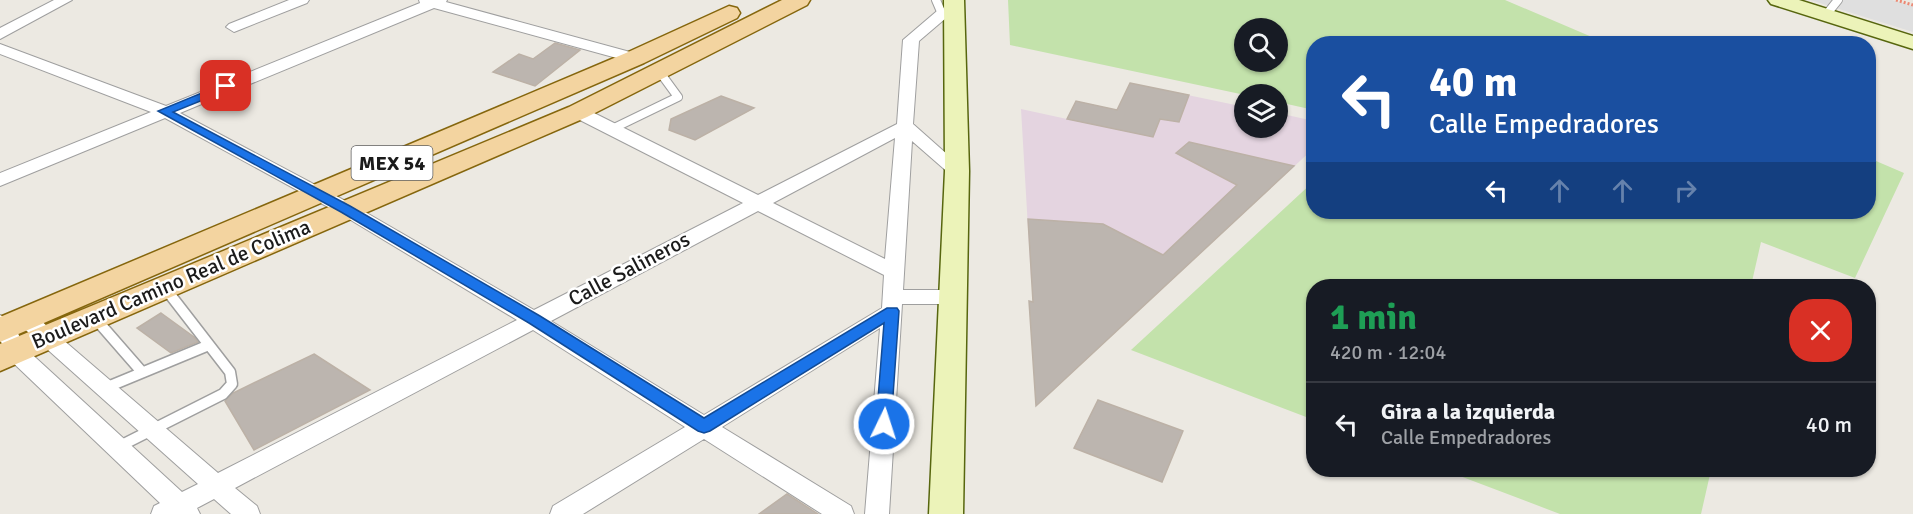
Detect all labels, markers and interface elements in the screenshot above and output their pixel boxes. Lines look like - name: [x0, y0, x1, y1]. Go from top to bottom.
- map controls: [1234, 18, 1288, 138]
- button: search: [1234, 18, 1288, 72]
- text: 40 m: [1429, 57, 1518, 108]
- pin: [200, 60, 251, 111]
- icon: left: [1330, 60, 1408, 138]
- icon: arrive: [209, 69, 242, 102]
- button: layers: [1234, 84, 1288, 138]
- text: Calle Empedradores: [1429, 108, 1659, 141]
- road number: MEX 54: [352, 146, 432, 180]
- icon: left: [1480, 174, 1513, 207]
- icon: ahead: [1543, 174, 1576, 207]
- icon: ahead: [1606, 174, 1639, 207]
- icon: right: [1669, 174, 1702, 207]
- street label: Boulevard Camino Real de Colima: [28, 213, 314, 355]
- street label: Calle Salineros: [564, 226, 694, 312]
- text: 1 min: [1330, 295, 1417, 340]
- button: close: [1789, 299, 1852, 362]
- text: 420 m · 12:04: [1330, 340, 1446, 365]
- position arrow: [852, 392, 916, 456]
- text: Gira a la izquierda: [1381, 398, 1555, 425]
- icon: left: [1330, 408, 1363, 441]
- text: 40 m: [1806, 411, 1852, 438]
- text: Calle Empedradores: [1381, 425, 1551, 450]

